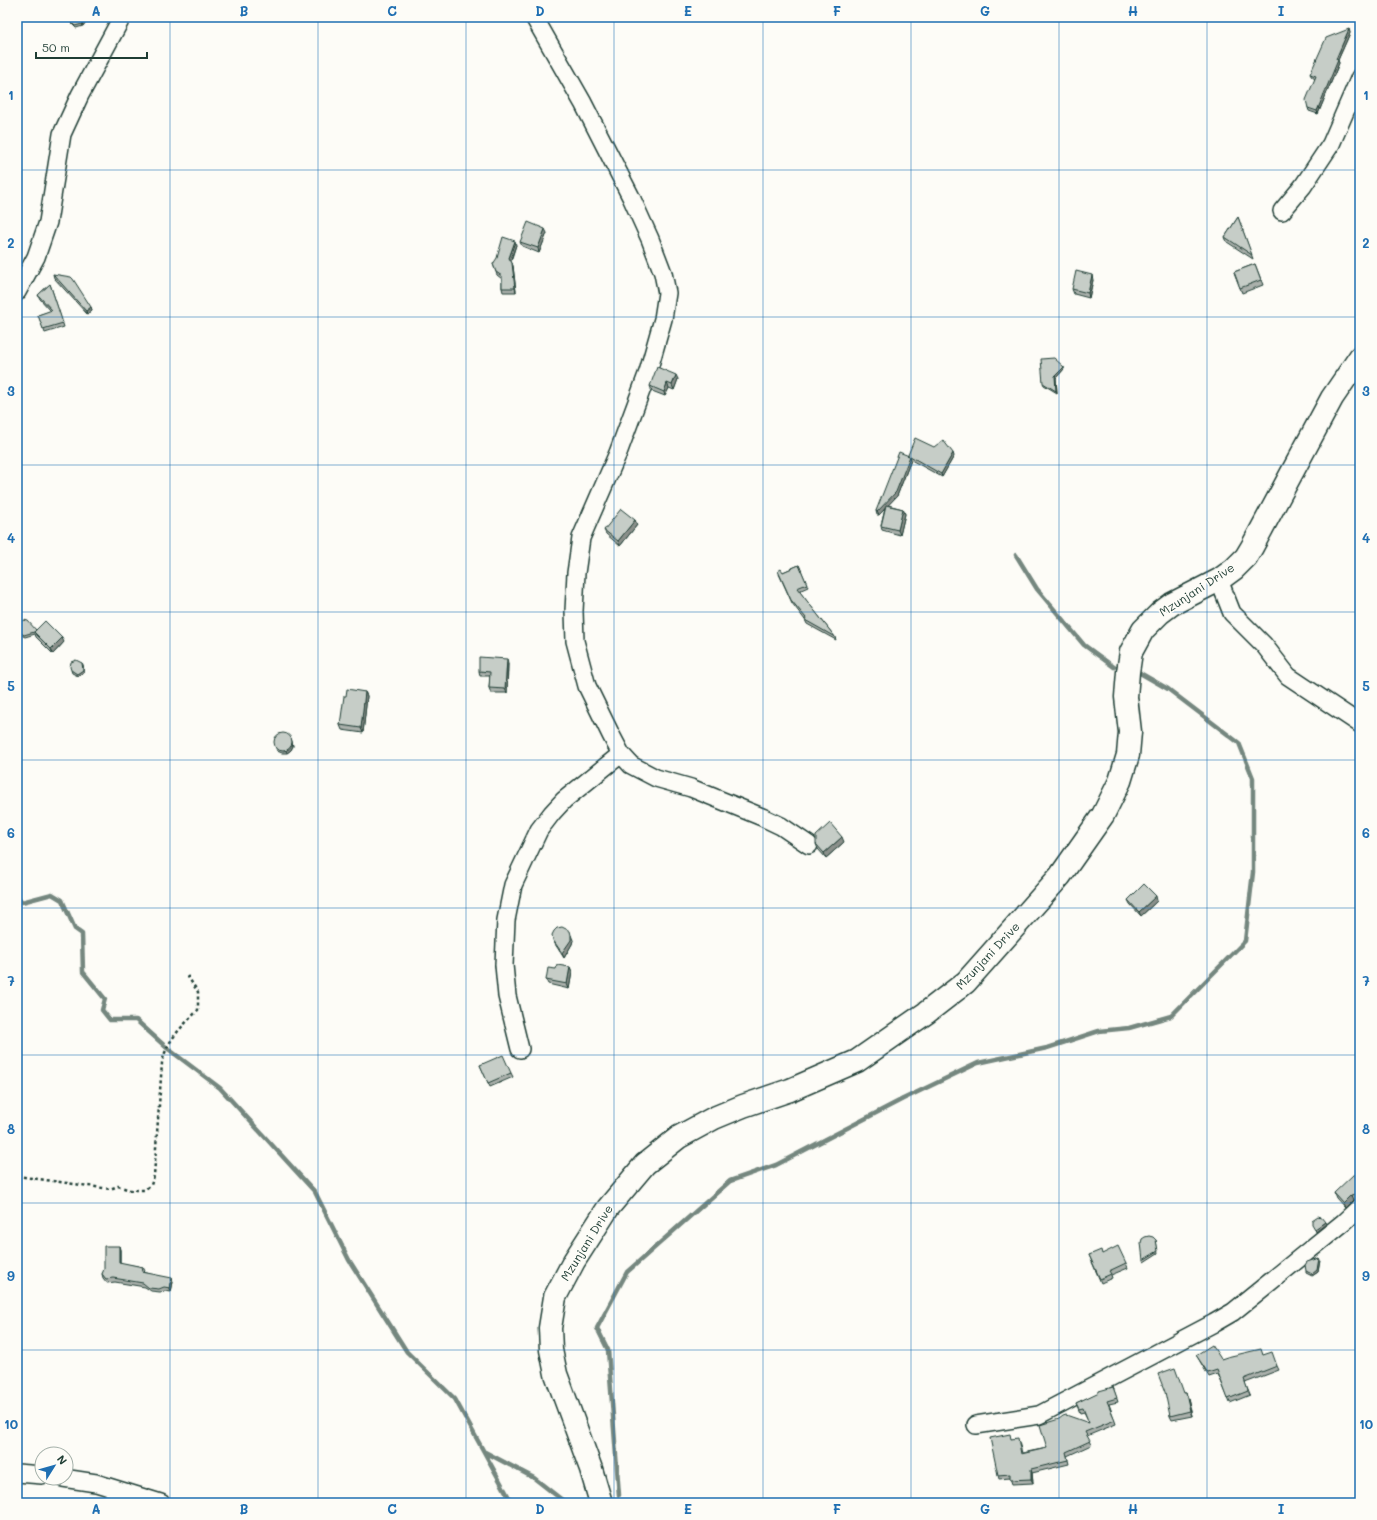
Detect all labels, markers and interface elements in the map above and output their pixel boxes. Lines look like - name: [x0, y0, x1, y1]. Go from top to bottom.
- text: A: [91, 2, 101, 19]
- text: B: [240, 2, 249, 19]
- text: C: [387, 2, 397, 19]
- text: D: [535, 2, 545, 19]
- text: E: [684, 2, 692, 19]
- text: F: [833, 2, 841, 19]
- text: G: [980, 2, 990, 19]
- text: H: [1128, 2, 1138, 19]
- text: I: [1278, 2, 1285, 19]
- scale bar: [36, 34, 147, 60]
- text: 50 m: [42, 39, 70, 55]
- text: 1: [8, 86, 14, 103]
- text: 1: [1363, 86, 1369, 103]
- text: 2: [7, 234, 15, 251]
- text: 2: [1362, 234, 1370, 251]
- text: 3: [7, 382, 15, 399]
- text: 3: [1362, 382, 1370, 399]
- text: 4: [7, 529, 15, 546]
- text: 4: [1362, 529, 1370, 546]
- street label: Mzunjani Drive: [1156, 559, 1237, 620]
- text: 5: [7, 677, 15, 694]
- text: 5: [1362, 677, 1370, 694]
- text: 6: [7, 824, 15, 841]
- text: 6: [1362, 824, 1370, 841]
- street label: Mzunjani Drive: [952, 918, 1023, 993]
- text: 7: [7, 972, 15, 989]
- text: 7: [1362, 972, 1370, 989]
- text: 8: [7, 1120, 15, 1137]
- text: 8: [1362, 1120, 1370, 1137]
- street label: Mzunjani Drive: [556, 1201, 616, 1284]
- text: 9: [7, 1267, 15, 1284]
- text: 9: [1362, 1267, 1370, 1284]
- text: 10: [4, 1415, 18, 1432]
- text: 10: [1359, 1415, 1373, 1432]
- north arrow: [34, 1446, 74, 1486]
- text: N: [54, 1452, 71, 1468]
- text: A: [91, 1500, 101, 1517]
- text: B: [240, 1500, 249, 1517]
- text: C: [387, 1500, 397, 1517]
- text: D: [535, 1500, 545, 1517]
- text: E: [684, 1500, 692, 1517]
- text: F: [833, 1500, 841, 1517]
- text: G: [980, 1500, 990, 1517]
- text: H: [1128, 1500, 1138, 1517]
- text: I: [1278, 1500, 1285, 1517]

